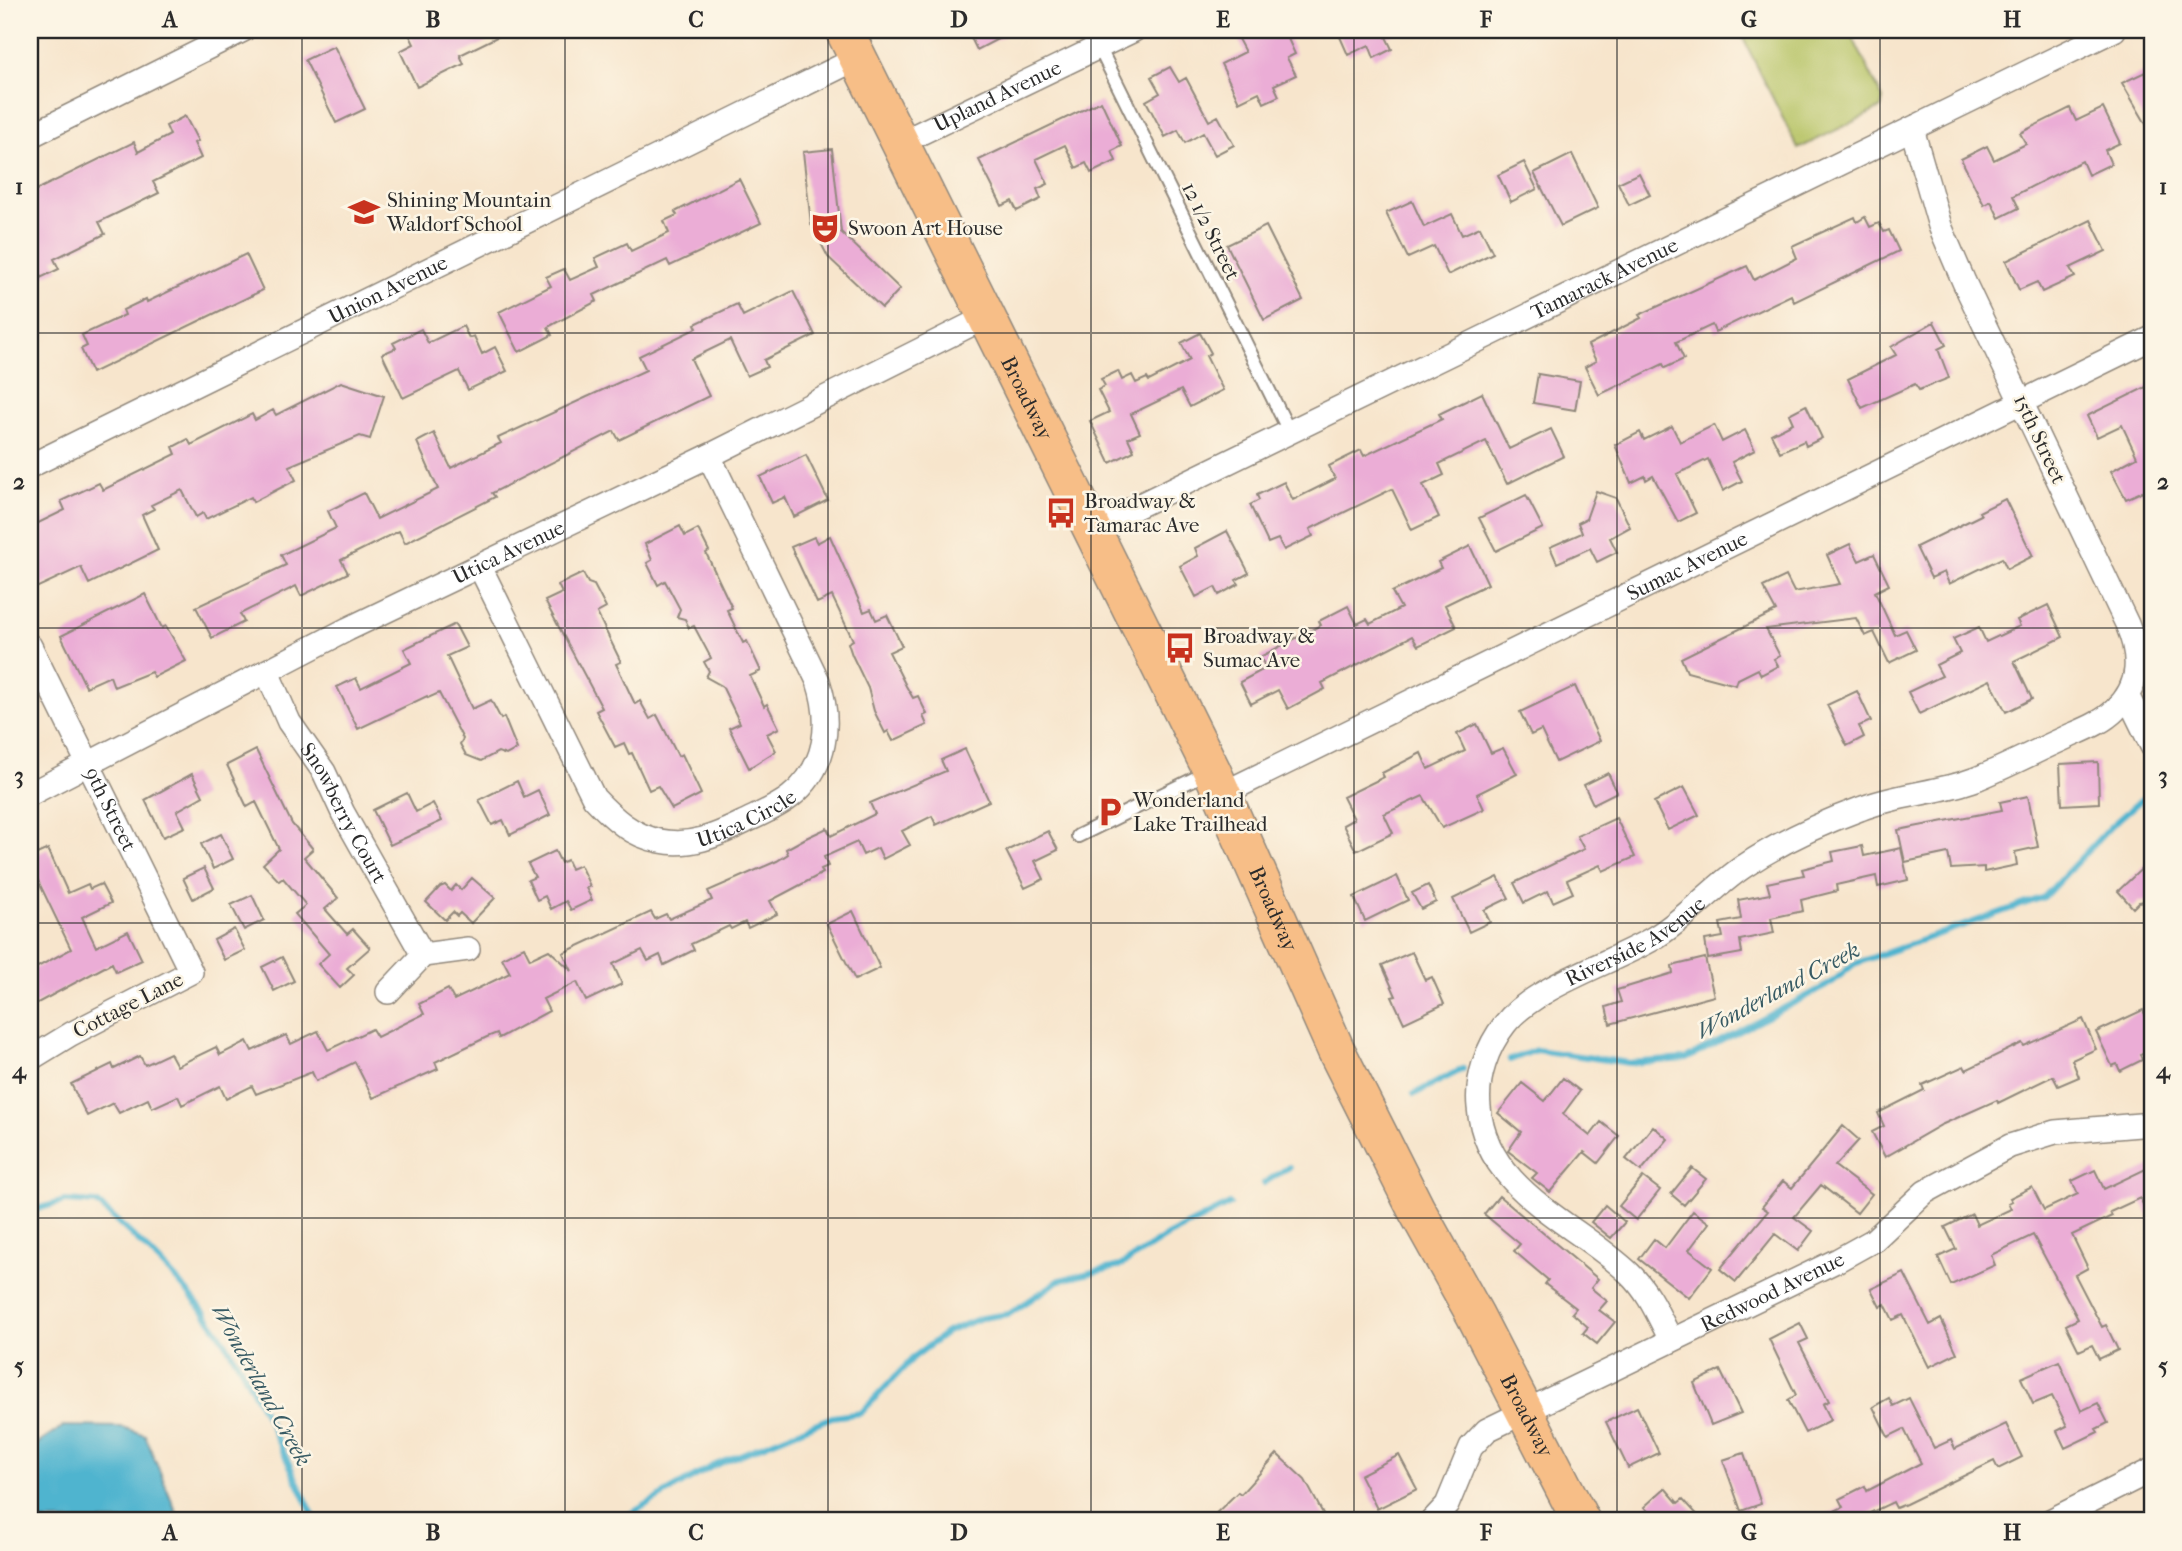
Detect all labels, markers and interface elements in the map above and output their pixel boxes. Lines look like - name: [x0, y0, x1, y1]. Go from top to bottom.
- text: A: [161, 6, 179, 33]
- text: B: [426, 6, 441, 33]
- text: C: [688, 6, 704, 33]
- text: D: [950, 6, 968, 33]
- text: E: [1216, 6, 1230, 33]
- text: F: [1479, 6, 1493, 33]
- text: G: [1741, 6, 1757, 33]
- text: H: [2003, 6, 2021, 33]
- street label: Upland Avenue: [929, 55, 1065, 137]
- text: 1: [15, 173, 23, 200]
- text: 1: [2159, 173, 2167, 200]
- street label: 12 1/2 Street: [1177, 178, 1245, 284]
- place label: Shining Mountain Waldorf School: [386, 188, 551, 236]
- school or university icon: Shining Mountain Waldorf School: [347, 195, 381, 229]
- theatre icon: Swoon Art House: [808, 211, 842, 245]
- place label: Swoon Art House: [848, 216, 1003, 240]
- street label: Tamarack Avenue: [1527, 233, 1682, 324]
- street label: Union Avenue: [324, 250, 451, 329]
- street label: Broadway: [996, 352, 1058, 445]
- street label: 15th Street: [2009, 391, 2071, 488]
- text: 2: [13, 468, 25, 495]
- text: 2: [2157, 468, 2169, 495]
- place label: Broadway & Tamarac Ave: [1084, 489, 1199, 537]
- bus stop icon: Broadway & Tamarac Ave: [1044, 496, 1078, 530]
- street label: Utica Avenue: [448, 515, 568, 589]
- street label: Sumac Avenue: [1623, 526, 1751, 606]
- place label: Broadway & Sumac Ave: [1203, 624, 1315, 672]
- bus stop icon: Broadway & Sumac Ave: [1163, 631, 1197, 665]
- street label: Snowberry Court: [295, 738, 392, 888]
- text: 3: [14, 762, 24, 789]
- text: 3: [2158, 762, 2168, 789]
- street label: 9th Street: [80, 763, 142, 855]
- street label: Utica Circle: [694, 785, 801, 852]
- place label: Wonderland Lake Trailhead: [1132, 788, 1268, 836]
- parking icon: Wonderland Lake Trailhead: [1093, 795, 1127, 829]
- street label: Broadway: [1244, 863, 1303, 955]
- street label: Riverside Avenue: [1561, 891, 1710, 991]
- water label: Wonderland Creek: [1692, 936, 1864, 1045]
- street label: Cottage Lane: [69, 967, 187, 1043]
- text: 4: [11, 1057, 27, 1084]
- text: 4: [2155, 1057, 2171, 1084]
- street label: Redwood Avenue: [1696, 1247, 1849, 1337]
- water label: Wonderland Creek: [206, 1300, 317, 1471]
- text: 5: [14, 1352, 24, 1379]
- text: 5: [2158, 1352, 2168, 1379]
- street label: Broadway: [1495, 1370, 1558, 1462]
- text: A: [161, 1519, 179, 1546]
- text: B: [426, 1519, 441, 1546]
- text: C: [688, 1519, 704, 1546]
- text: D: [950, 1519, 968, 1546]
- text: E: [1216, 1519, 1230, 1546]
- text: F: [1479, 1519, 1493, 1546]
- text: G: [1741, 1519, 1757, 1546]
- text: H: [2003, 1519, 2021, 1546]

